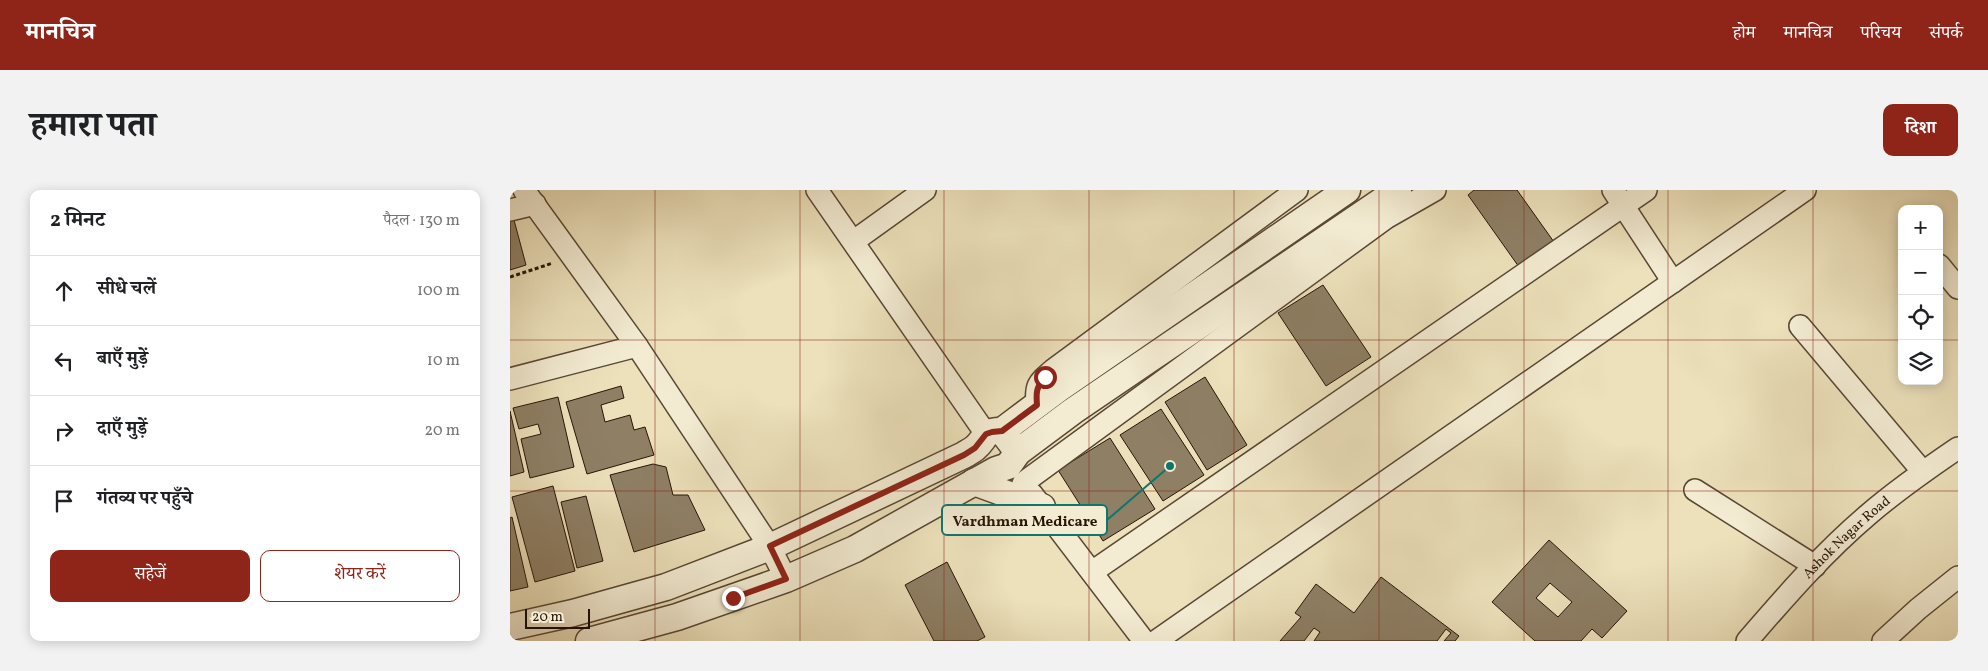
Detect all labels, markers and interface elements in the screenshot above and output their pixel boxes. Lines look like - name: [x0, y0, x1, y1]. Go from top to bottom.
- text: मानचित्र: [25, 16, 95, 50]
- text: होम: [1733, 21, 1756, 46]
- text: मानचित्र: [1784, 21, 1832, 46]
- text: परिचय: [1860, 21, 1901, 46]
- text: संपर्क: [1929, 21, 1963, 46]
- text: हमारा पता: [30, 103, 156, 151]
- button: दिशा: [1883, 104, 1958, 156]
- map controls: [1898, 205, 1943, 385]
- button: +: [1898, 205, 1943, 250]
- text: 2 मिनट: [50, 206, 105, 235]
- text: पैदल · 130 m: [383, 210, 460, 232]
- button: −: [1898, 250, 1943, 295]
- text: सीधे चलें: [97, 276, 156, 302]
- icon: ahead: [50, 277, 78, 305]
- text: 100 m: [417, 280, 460, 302]
- button: locate: [1898, 295, 1943, 340]
- button: layers: [1898, 340, 1943, 385]
- text: बाएँ मुड़ें: [97, 346, 148, 372]
- icon: left: [50, 347, 78, 375]
- text: 10 m: [427, 350, 460, 372]
- route start: [1034, 366, 1057, 389]
- text: दाएँ मुड़ें: [97, 416, 147, 442]
- icon: right: [50, 417, 78, 445]
- text: 20 m: [425, 420, 460, 442]
- text: गंतव्य पर पहुँचे: [97, 486, 192, 512]
- icon: arrive: [50, 487, 78, 515]
- street label: Ashok Nagar Road: [1799, 492, 1895, 583]
- callout: Vardhman Medicare: [942, 505, 1107, 535]
- text: Vardhman Medicare: [953, 512, 1098, 533]
- button: सहेजें: [50, 550, 250, 602]
- button: शेयर करें: [260, 550, 460, 602]
- route end: [722, 587, 745, 610]
- scale bar: [525, 606, 590, 629]
- text: 20 m: [532, 608, 563, 627]

